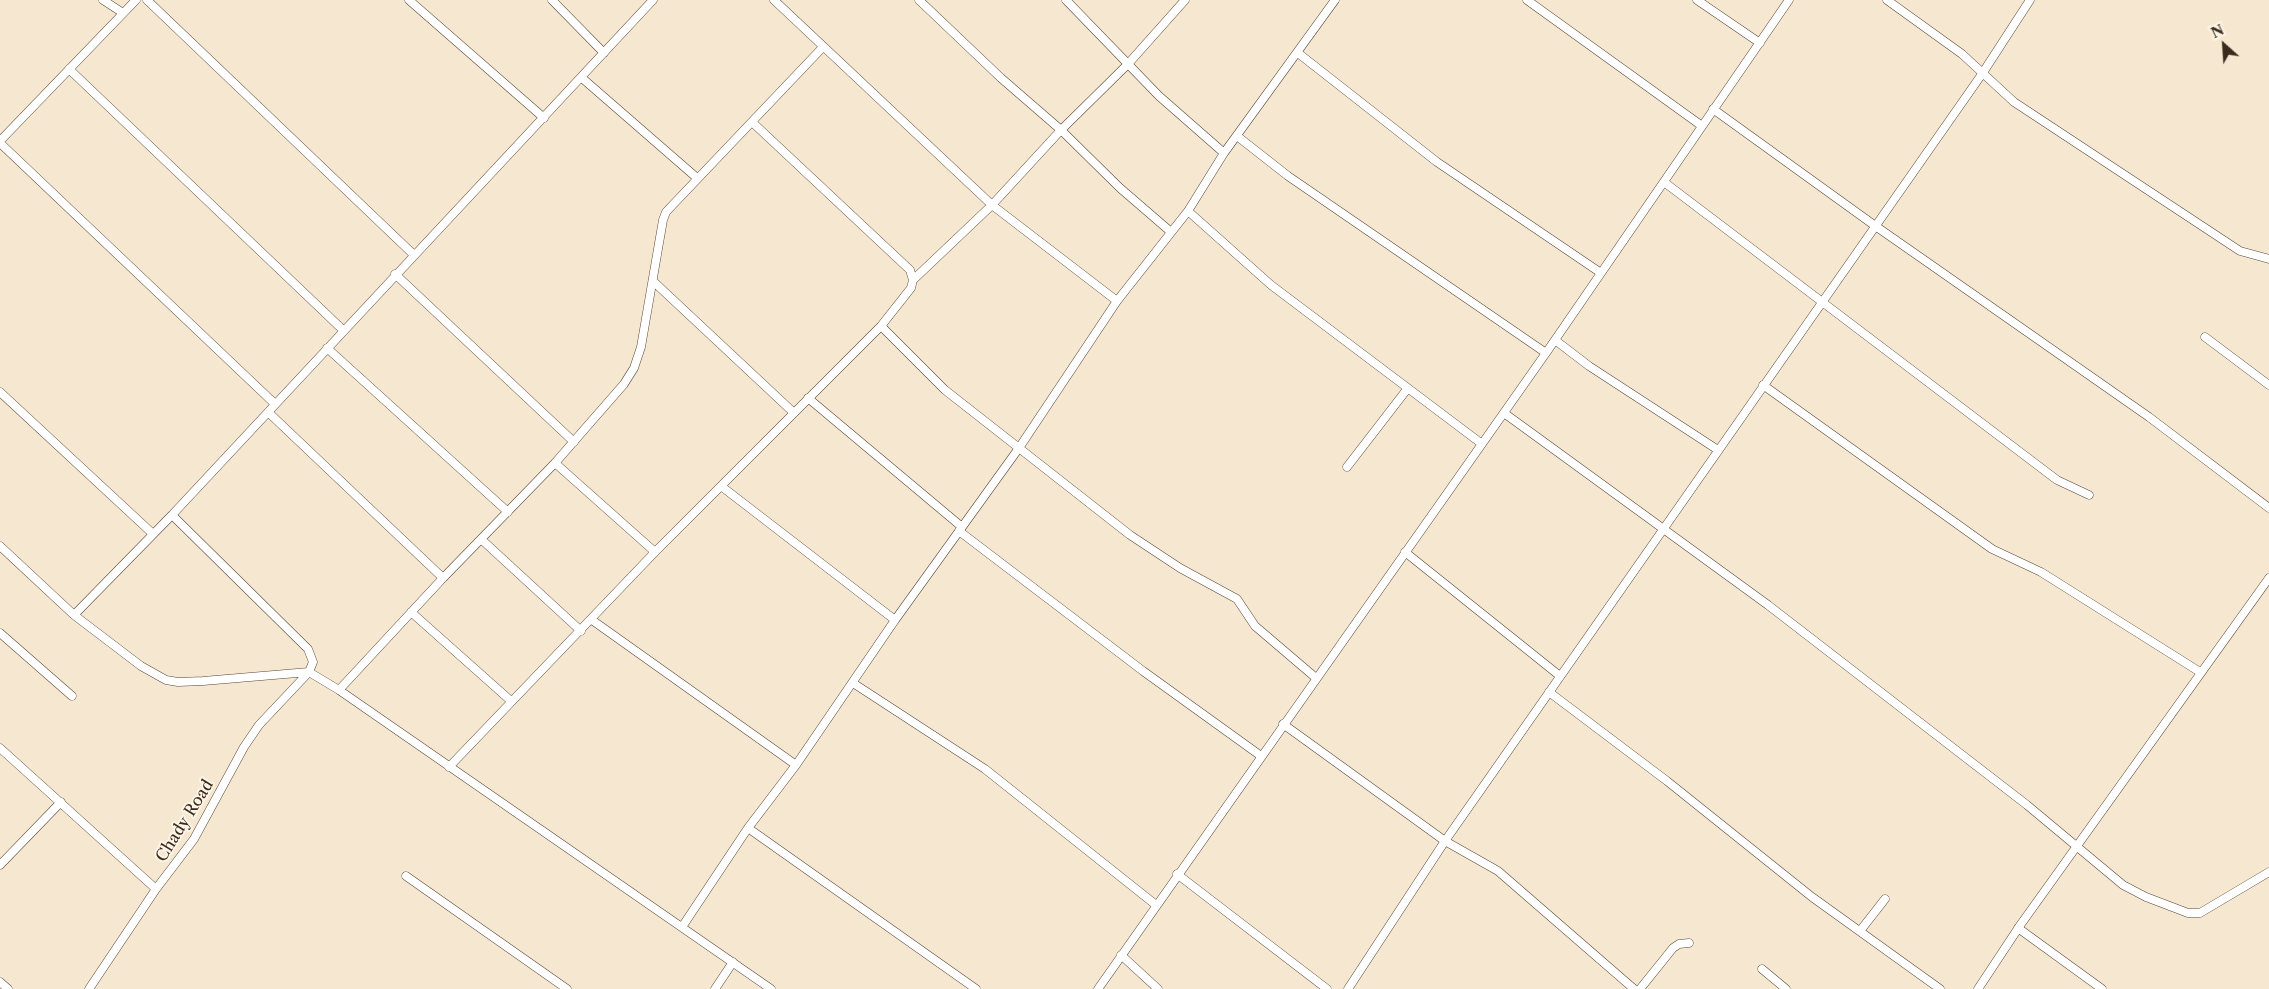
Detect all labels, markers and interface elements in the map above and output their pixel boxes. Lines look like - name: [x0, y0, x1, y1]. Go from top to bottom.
- north arrow: [2199, 20, 2249, 70]
- text: N: [2208, 21, 2227, 42]
- street label: Chady Road: [152, 776, 218, 866]

